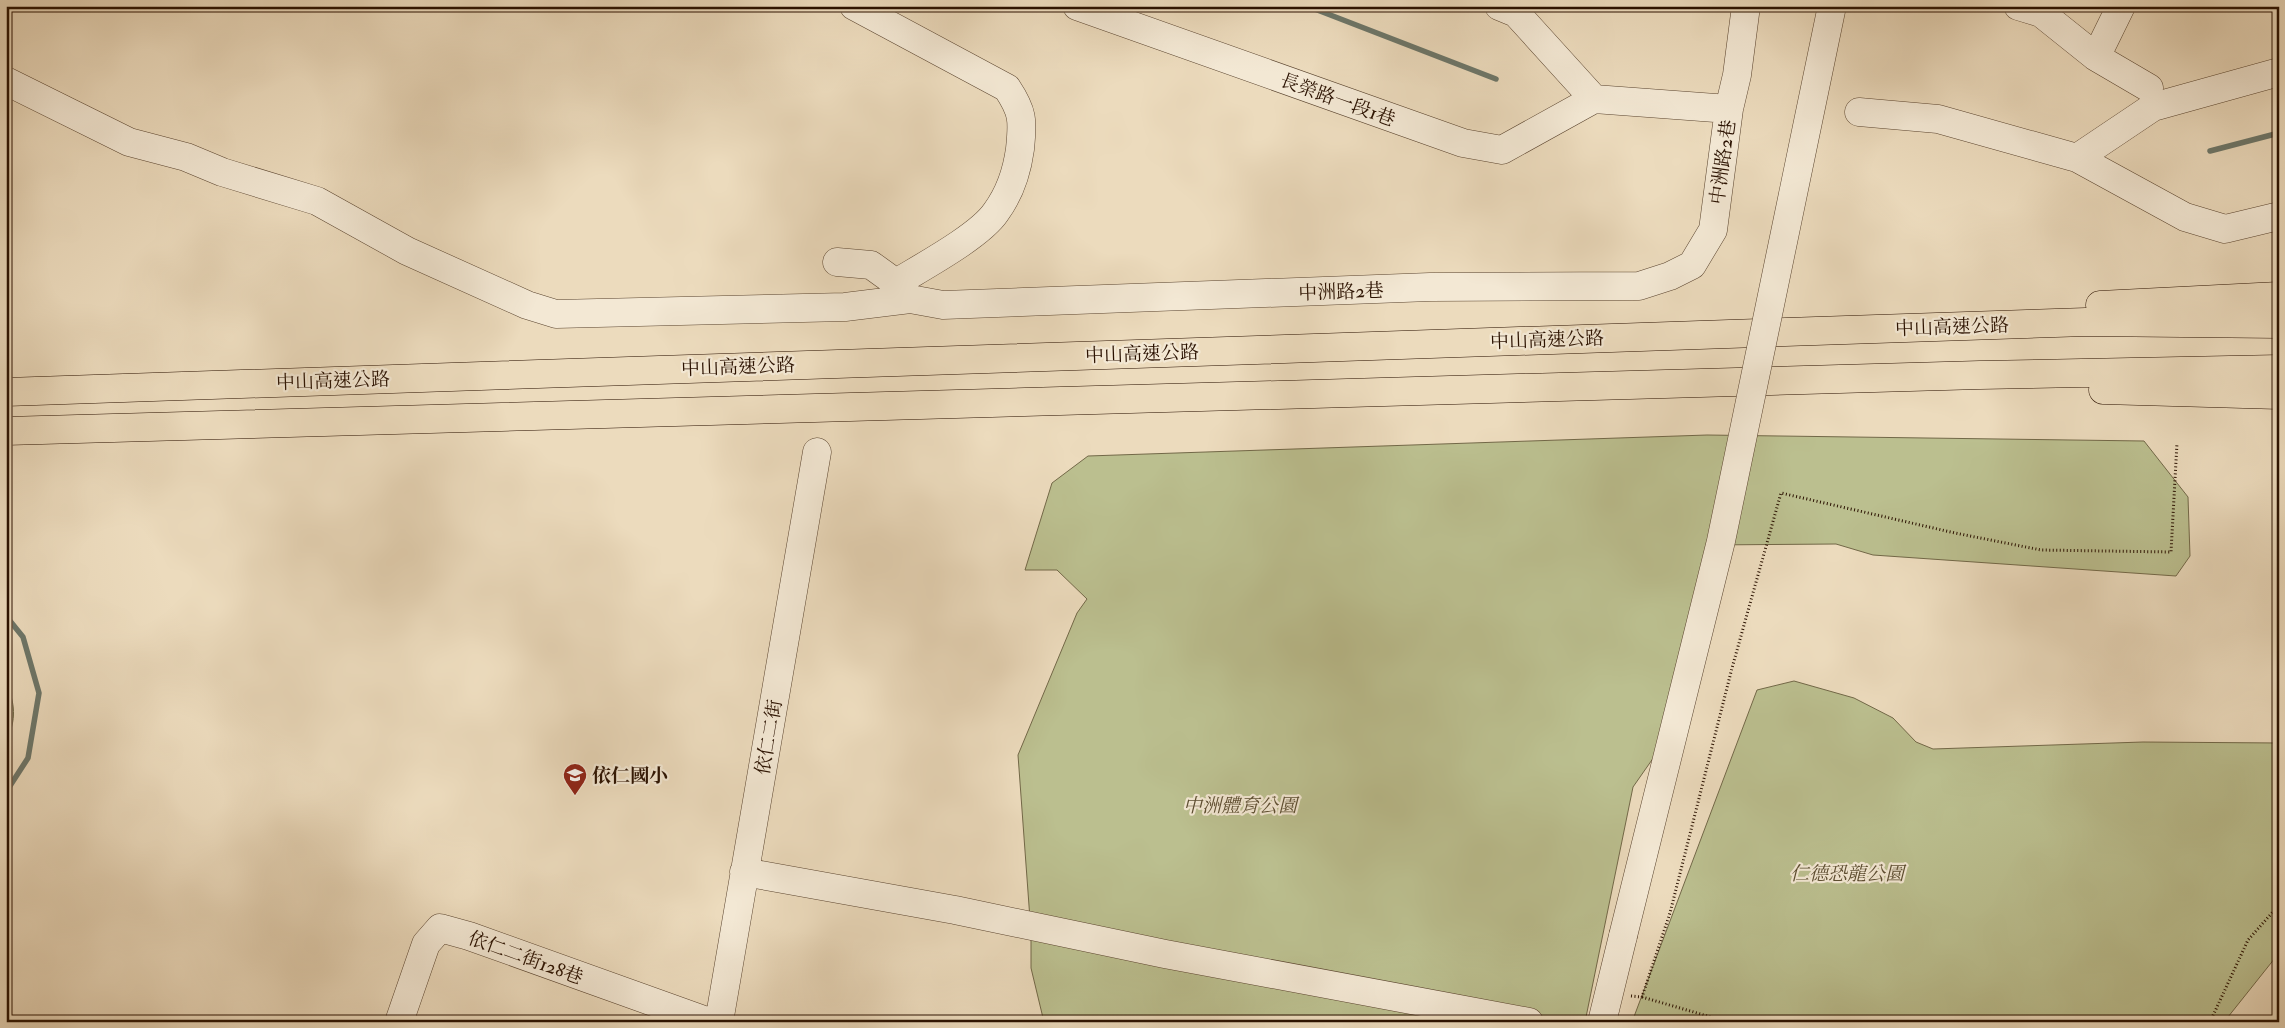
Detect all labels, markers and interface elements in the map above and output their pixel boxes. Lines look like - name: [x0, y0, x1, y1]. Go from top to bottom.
- street label: 長榮路一段1巷: [1277, 68, 1399, 132]
- street label: 中洲路2巷: [1705, 118, 1741, 206]
- street label: 中洲路2巷: [1298, 279, 1384, 305]
- street label: 中山高速公路: [1895, 313, 2009, 341]
- street label: 中山高速公路: [1490, 326, 1604, 354]
- street label: 中山高速公路: [1085, 340, 1199, 368]
- street label: 中山高速公路: [681, 353, 795, 381]
- street label: 中山高速公路: [276, 367, 390, 395]
- street label: 依仁二街: [751, 698, 787, 777]
- school or university icon: 依仁國小: [562, 762, 588, 796]
- place label: 依仁國小: [592, 764, 668, 788]
- park label: 中洲體育公園: [1183, 794, 1300, 818]
- park label: 仁德恐龍公園: [1790, 862, 1907, 886]
- street label: 依仁二街128巷: [465, 926, 586, 990]

